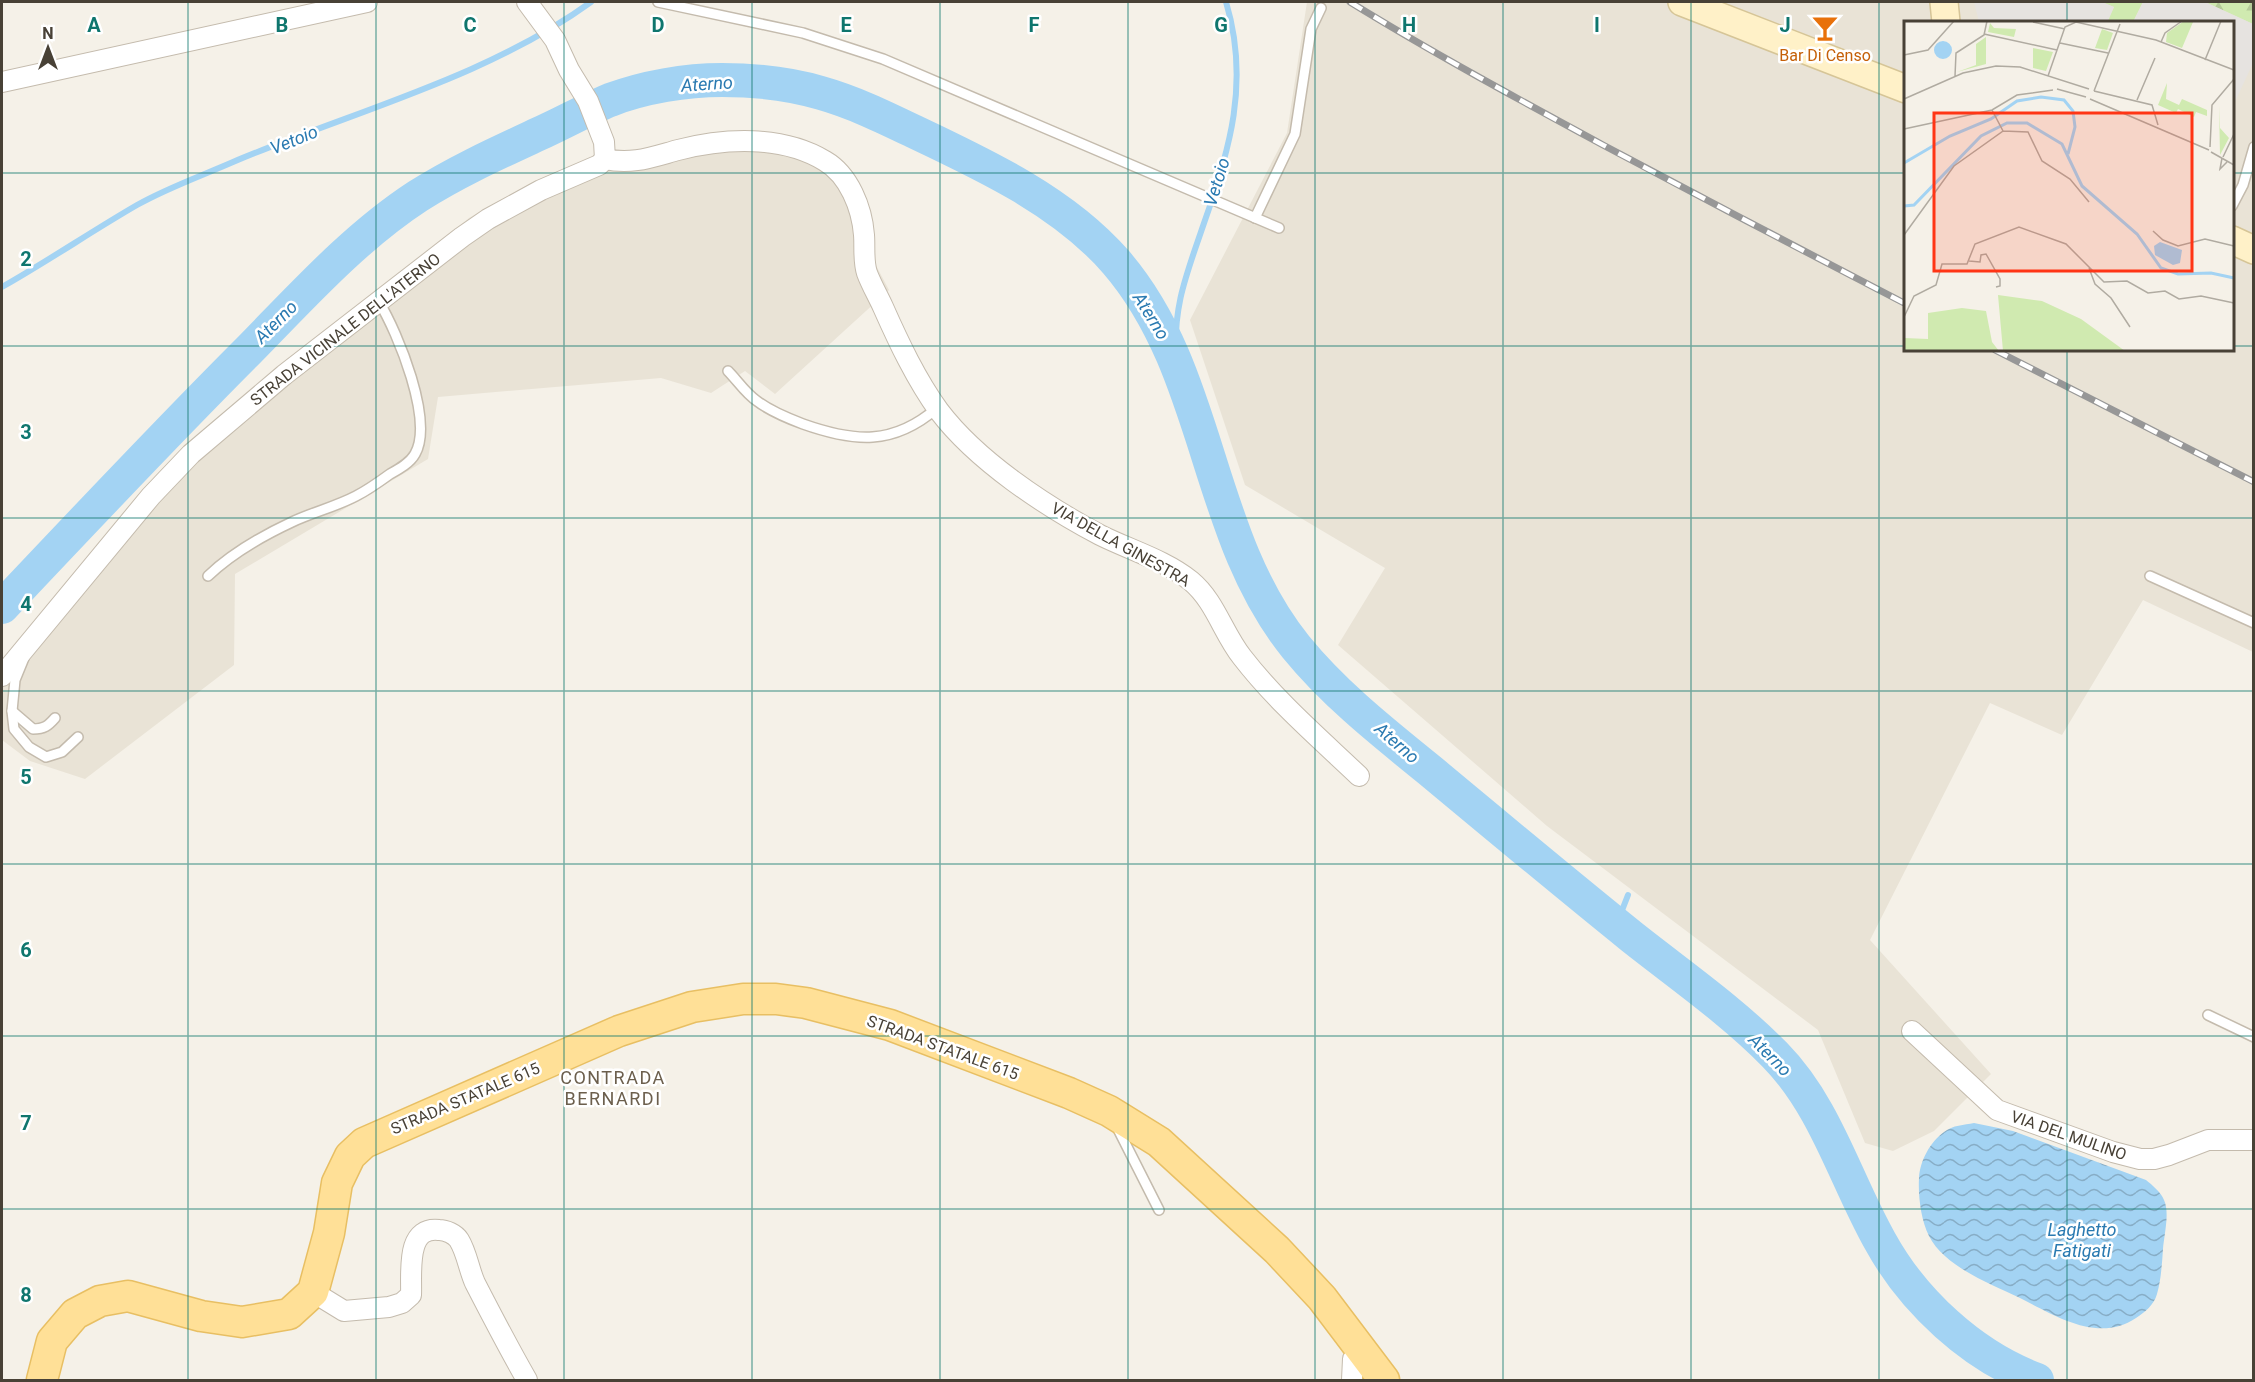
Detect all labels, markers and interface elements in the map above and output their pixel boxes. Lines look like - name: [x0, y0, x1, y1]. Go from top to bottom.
- text: A: [87, 13, 101, 37]
- text: B: [276, 13, 288, 37]
- text: C: [463, 13, 477, 37]
- text: D: [652, 13, 665, 37]
- text: E: [840, 13, 852, 37]
- text: F: [1029, 13, 1040, 37]
- text: G: [1214, 13, 1228, 37]
- text: H: [1402, 13, 1416, 37]
- text: I: [1594, 13, 1600, 37]
- text: J: [1779, 13, 1791, 37]
- bar icon: Bar Di Censo: [1810, 13, 1840, 43]
- north arrow: [18, 18, 78, 78]
- inset map: [1904, 21, 2234, 351]
- text: N: [42, 24, 54, 43]
- place label: Bar Di Censo: [1779, 46, 1871, 65]
- water label: Aterno: [679, 71, 734, 96]
- water label: Vetoio: [267, 120, 321, 159]
- water label: Vetoio: [1199, 155, 1234, 209]
- text: 2: [20, 247, 32, 271]
- street label: STRADA VICINALE DELL'ATERNO: [246, 249, 444, 410]
- water label: Aterno: [1128, 287, 1174, 343]
- water label: Aterno: [249, 296, 301, 348]
- text: 3: [20, 420, 32, 444]
- street label: VIA DELLA GINESTRA: [1048, 498, 1194, 591]
- text: 4: [20, 592, 32, 616]
- water label: Aterno: [1370, 717, 1424, 768]
- text: 5: [20, 765, 32, 789]
- text: 6: [20, 938, 32, 962]
- street label: STRADA STATALE 615: [864, 1011, 1021, 1084]
- water label: Aterno: [1744, 1028, 1796, 1080]
- street label: STRADA STATALE 615: [388, 1058, 543, 1138]
- district label: CONTRADA BERNARDI: [560, 1067, 666, 1109]
- street label: VIA DEL MULINO: [2009, 1107, 2129, 1164]
- text: 7: [20, 1111, 32, 1135]
- water label: Laghetto Fatigati: [2048, 1219, 2116, 1261]
- text: 8: [20, 1283, 32, 1307]

